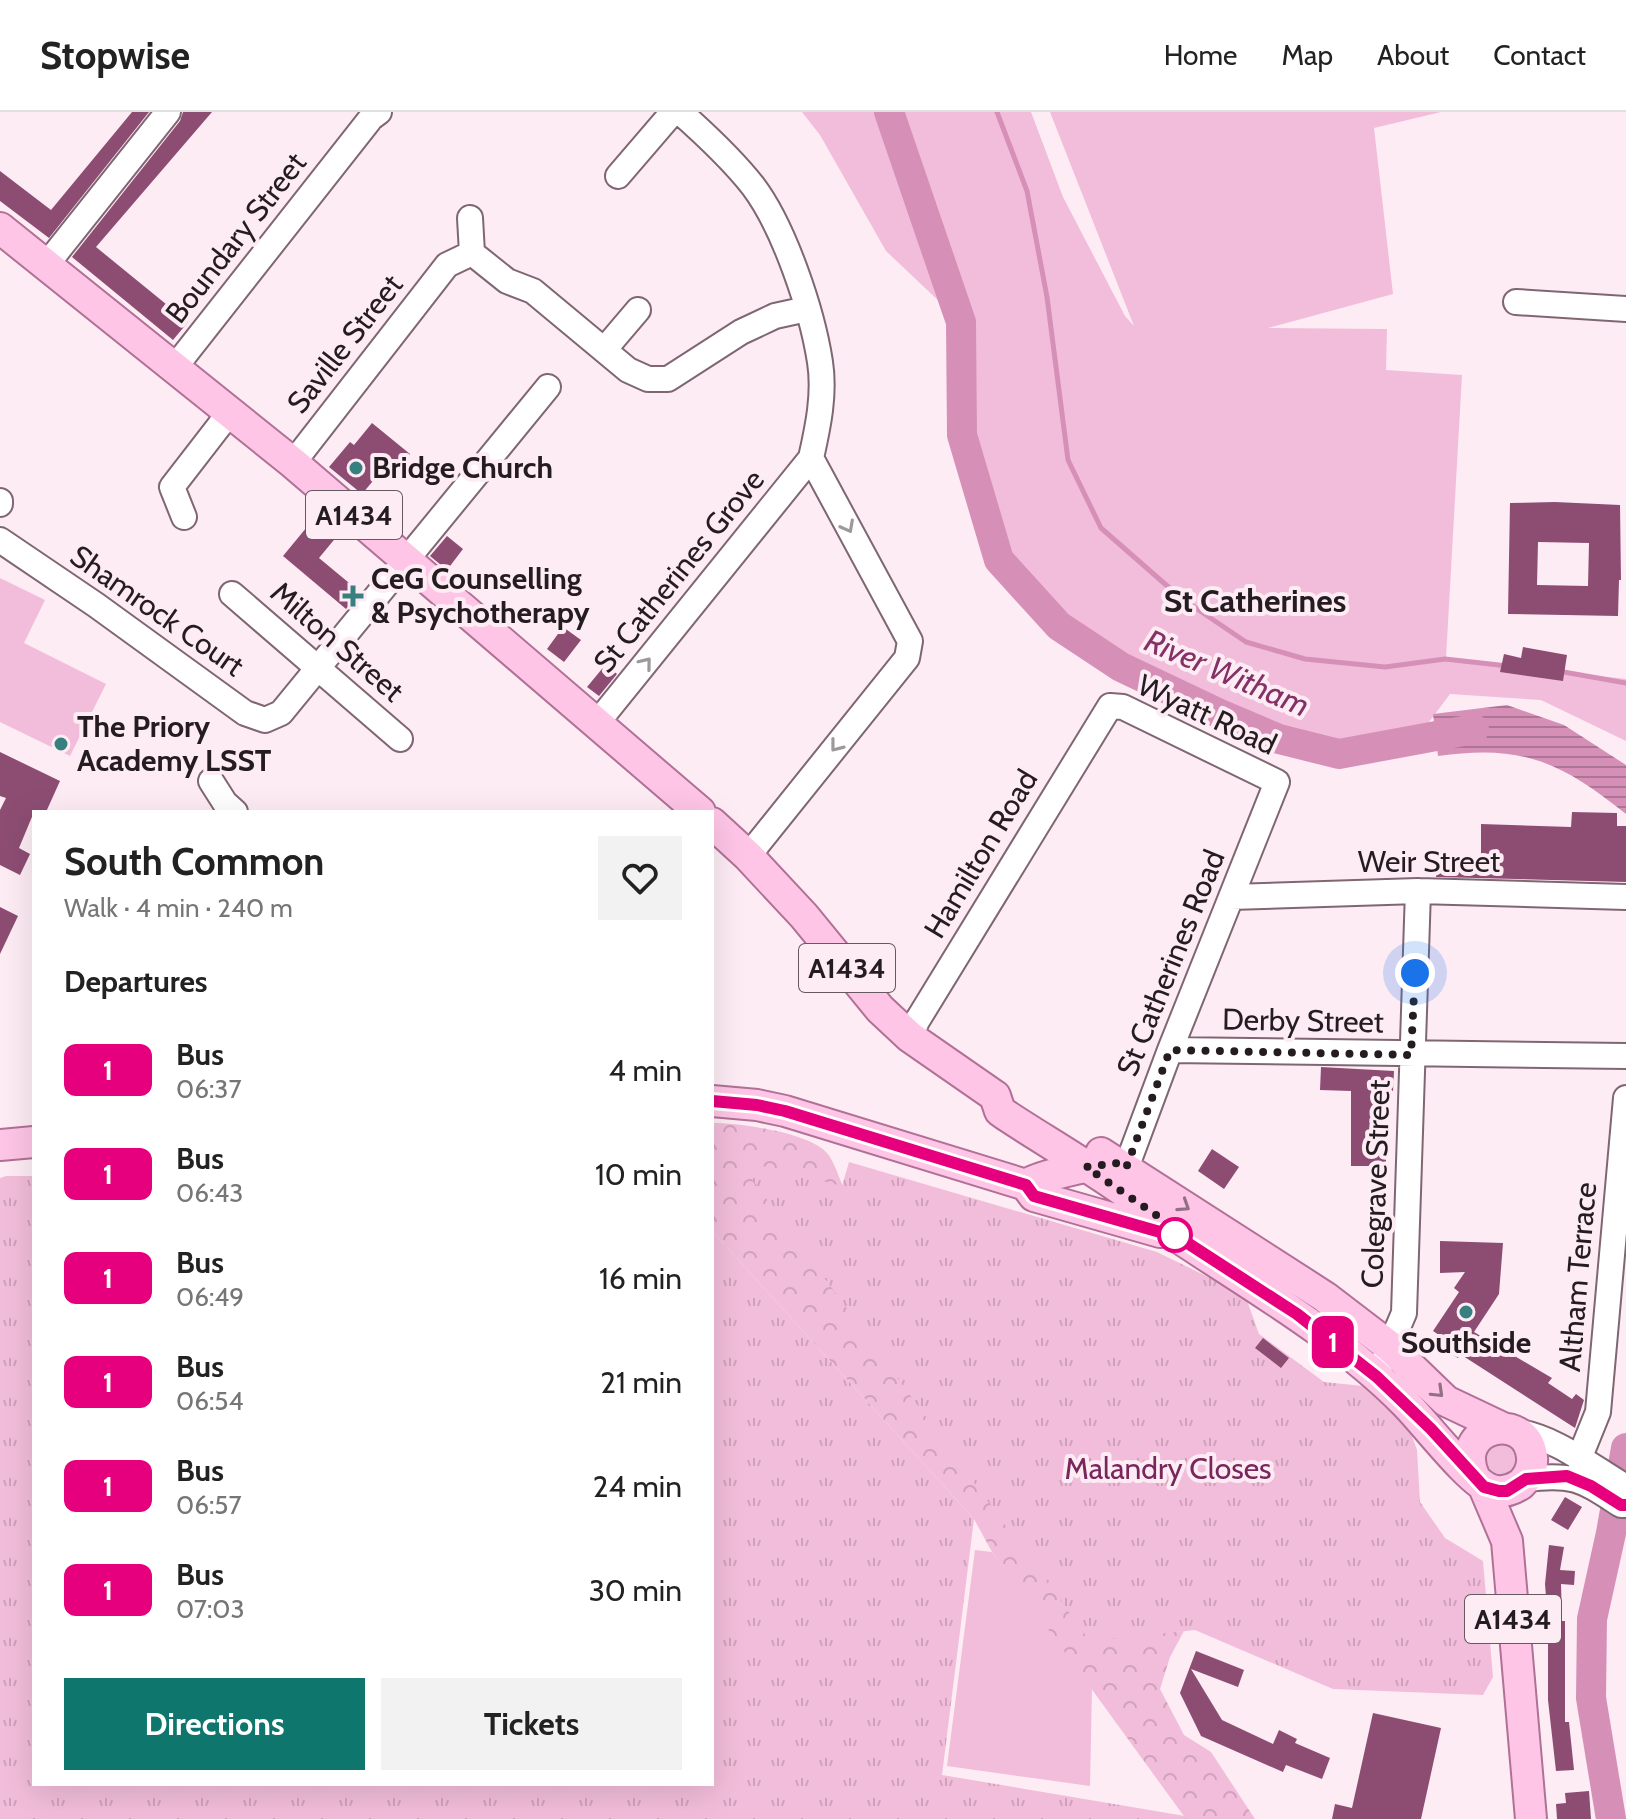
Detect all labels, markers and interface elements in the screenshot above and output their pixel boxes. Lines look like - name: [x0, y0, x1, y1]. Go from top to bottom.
- text: Stopwise: [40, 32, 190, 79]
- text: Home: [1164, 38, 1237, 72]
- text: Map: [1281, 38, 1333, 72]
- text: About: [1377, 38, 1449, 72]
- text: Contact: [1493, 38, 1586, 72]
- street label: Boundary Street: [157, 145, 314, 330]
- street label: Saville Street: [279, 267, 410, 420]
- place label: Bridge Church: [372, 449, 553, 486]
- marker: Bridge Church: [347, 459, 365, 477]
- street label: St Catherines Grove: [585, 462, 772, 680]
- road number: A1434: [306, 491, 402, 539]
- one-way arrow: [839, 519, 854, 533]
- street label: Shamrock Court: [63, 537, 251, 684]
- place label: CeG Counselling & Psychotherapy: [371, 560, 591, 631]
- street label: Milton Street: [263, 574, 412, 710]
- district label: St Catherines: [1164, 581, 1346, 620]
- marker: CeG Counselling & Psychotherapy: [342, 585, 364, 607]
- water label: River Witham: [1139, 620, 1315, 725]
- one-way arrow: [636, 658, 651, 672]
- street label: Wyatt Road: [1132, 666, 1283, 763]
- place label: The Priory Academy LSST: [77, 708, 272, 779]
- marker: The Priory Academy LSST: [52, 735, 70, 753]
- one-way arrow: [832, 737, 846, 752]
- street label: Hamilton Road: [916, 763, 1045, 945]
- button: heart: [598, 836, 682, 920]
- text: South Common: [64, 838, 324, 885]
- street label: Weir Street: [1358, 843, 1500, 880]
- street label: St Catherines Road: [1108, 844, 1233, 1081]
- text: Walk · 4 min · 240 m: [64, 892, 293, 924]
- road number: A1434: [799, 944, 895, 992]
- your location: [1395, 953, 1435, 993]
- text: Departures: [64, 963, 208, 1000]
- street label: Derby Street: [1222, 1001, 1384, 1040]
- text: Bus: [176, 1036, 224, 1073]
- text: 4 min: [608, 1052, 682, 1089]
- text: 1: [103, 1053, 113, 1087]
- text: 06:37: [176, 1073, 241, 1105]
- street label: Colegrave Street: [1353, 1079, 1398, 1289]
- text: Bus: [176, 1140, 224, 1177]
- text: 10 min: [595, 1156, 682, 1193]
- text: 1: [103, 1157, 113, 1191]
- text: 06:43: [176, 1177, 243, 1209]
- street label: Altham Terrace: [1551, 1181, 1604, 1373]
- one-way arrow: [1175, 1196, 1189, 1211]
- unlabelled marker: [1158, 1218, 1192, 1252]
- text: Bus: [176, 1244, 224, 1281]
- text: 16 min: [599, 1260, 682, 1297]
- text: 1: [103, 1261, 113, 1295]
- text: 06:49: [176, 1281, 244, 1313]
- marker: Southside: [1457, 1303, 1475, 1321]
- line badge: 1: [1307, 1316, 1359, 1368]
- place label: Southside: [1401, 1324, 1531, 1361]
- text: 1: [1328, 1325, 1338, 1359]
- text: Bus: [176, 1348, 224, 1385]
- text: 21 min: [600, 1364, 682, 1401]
- text: 1: [103, 1365, 113, 1399]
- one-way arrow: [1429, 1383, 1443, 1397]
- text: 06:54: [176, 1385, 243, 1417]
- park label: Malandry Closes: [1065, 1450, 1271, 1487]
- text: Bus: [176, 1452, 224, 1489]
- text: 24 min: [593, 1468, 682, 1505]
- text: 1: [103, 1469, 113, 1503]
- text: 06:57: [176, 1489, 241, 1521]
- text: Bus: [176, 1556, 224, 1593]
- text: 30 min: [589, 1572, 682, 1609]
- text: 1: [103, 1573, 113, 1607]
- text: 07:03: [176, 1593, 245, 1625]
- road number: A1434: [1465, 1595, 1561, 1643]
- button: Directions: [64, 1678, 365, 1770]
- button: Tickets: [381, 1678, 682, 1770]

